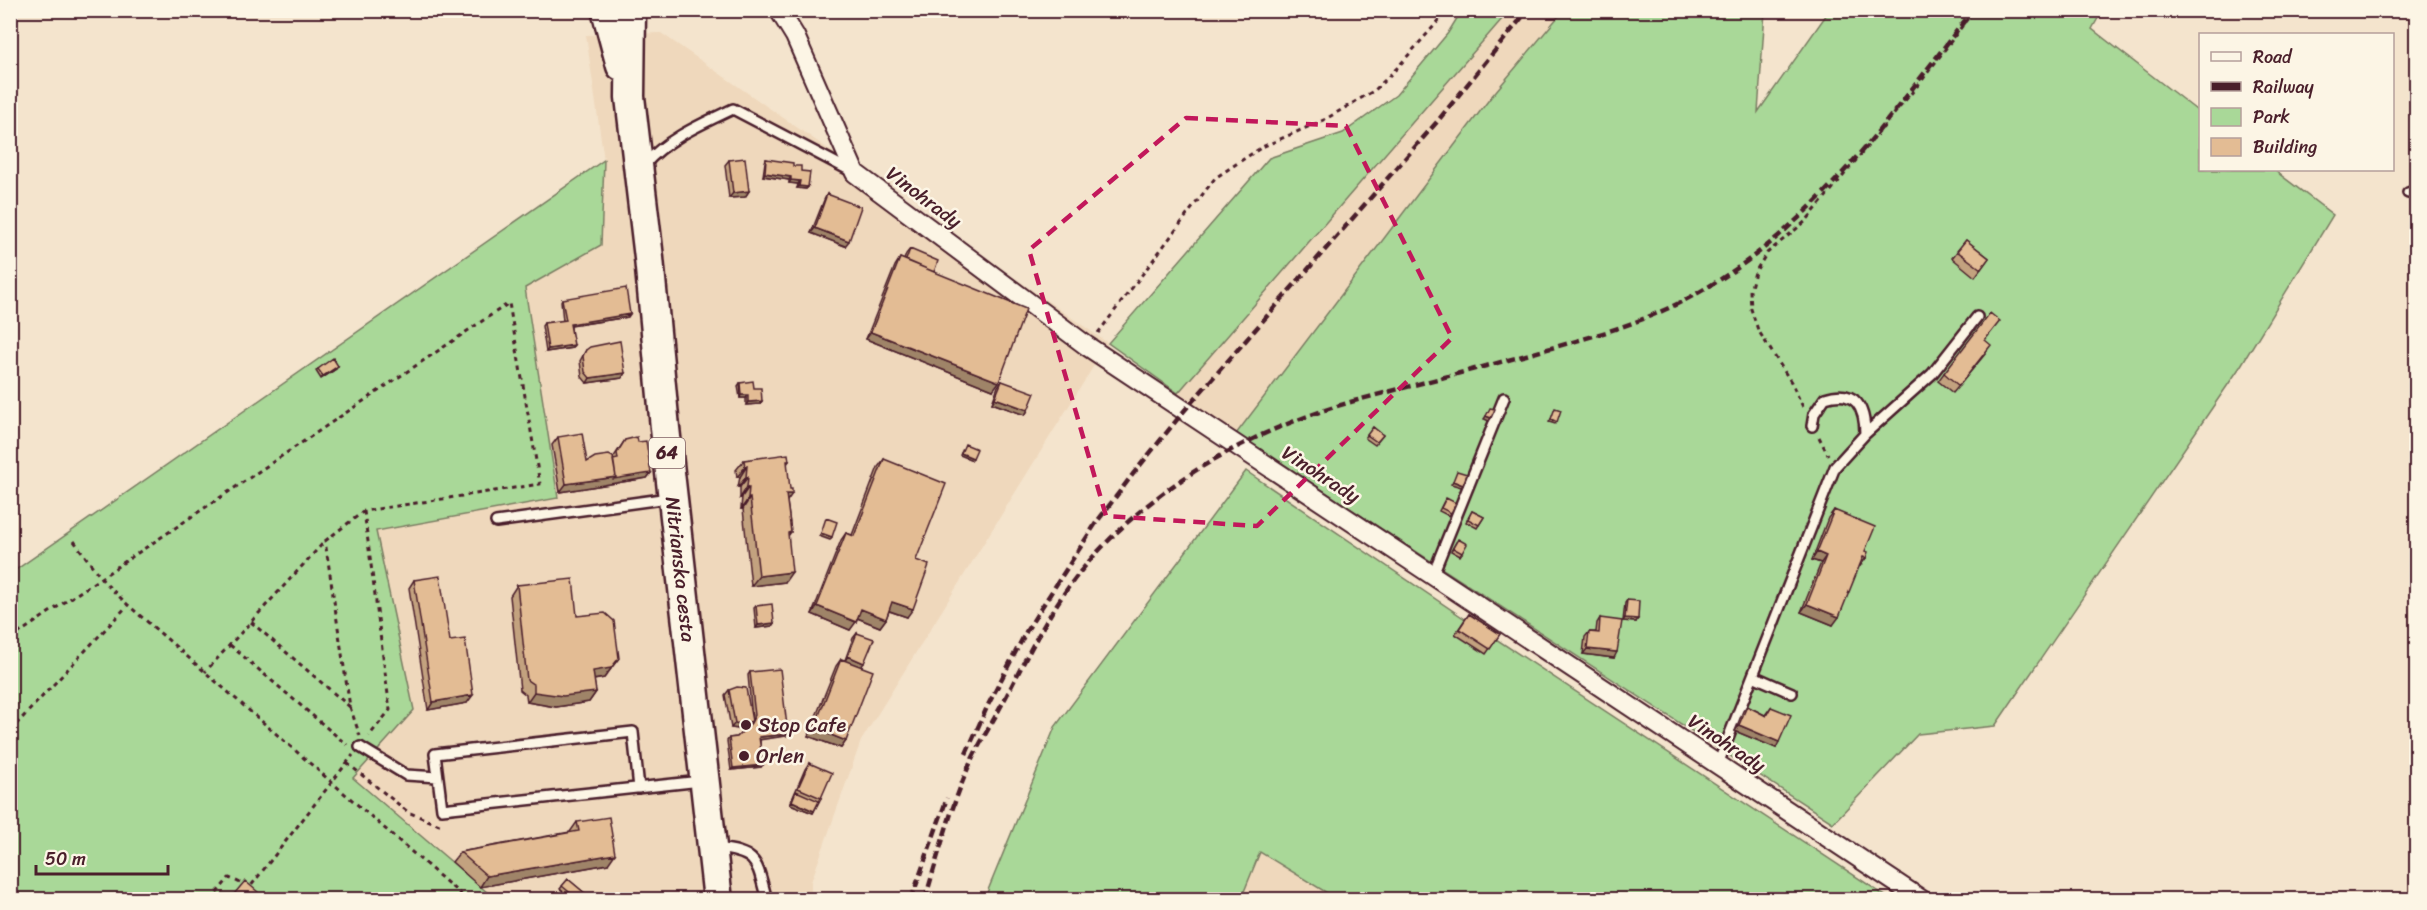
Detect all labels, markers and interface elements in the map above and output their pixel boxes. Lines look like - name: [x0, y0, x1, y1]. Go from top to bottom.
- legend: [2199, 33, 2394, 171]
- text: Road: [2253, 41, 2293, 73]
- text: Railway: [2253, 71, 2315, 103]
- text: Park: [2253, 101, 2290, 133]
- text: Building: [2253, 131, 2317, 163]
- street label: Vinohrady: [878, 157, 970, 238]
- street label: Vinohrady: [1274, 436, 1368, 513]
- road number: 64: [649, 438, 685, 468]
- street label: Nitrianska cesta: [655, 495, 706, 644]
- street label: Vinohrady: [1680, 704, 1773, 783]
- place label: Stop Cafe: [758, 708, 846, 743]
- marker: Stop Cafe: [739, 718, 753, 732]
- place label: Orlen: [756, 739, 804, 774]
- marker: Orlen: [737, 749, 751, 763]
- scale bar: [36, 838, 168, 876]
- text: 50 m: [45, 843, 86, 875]

